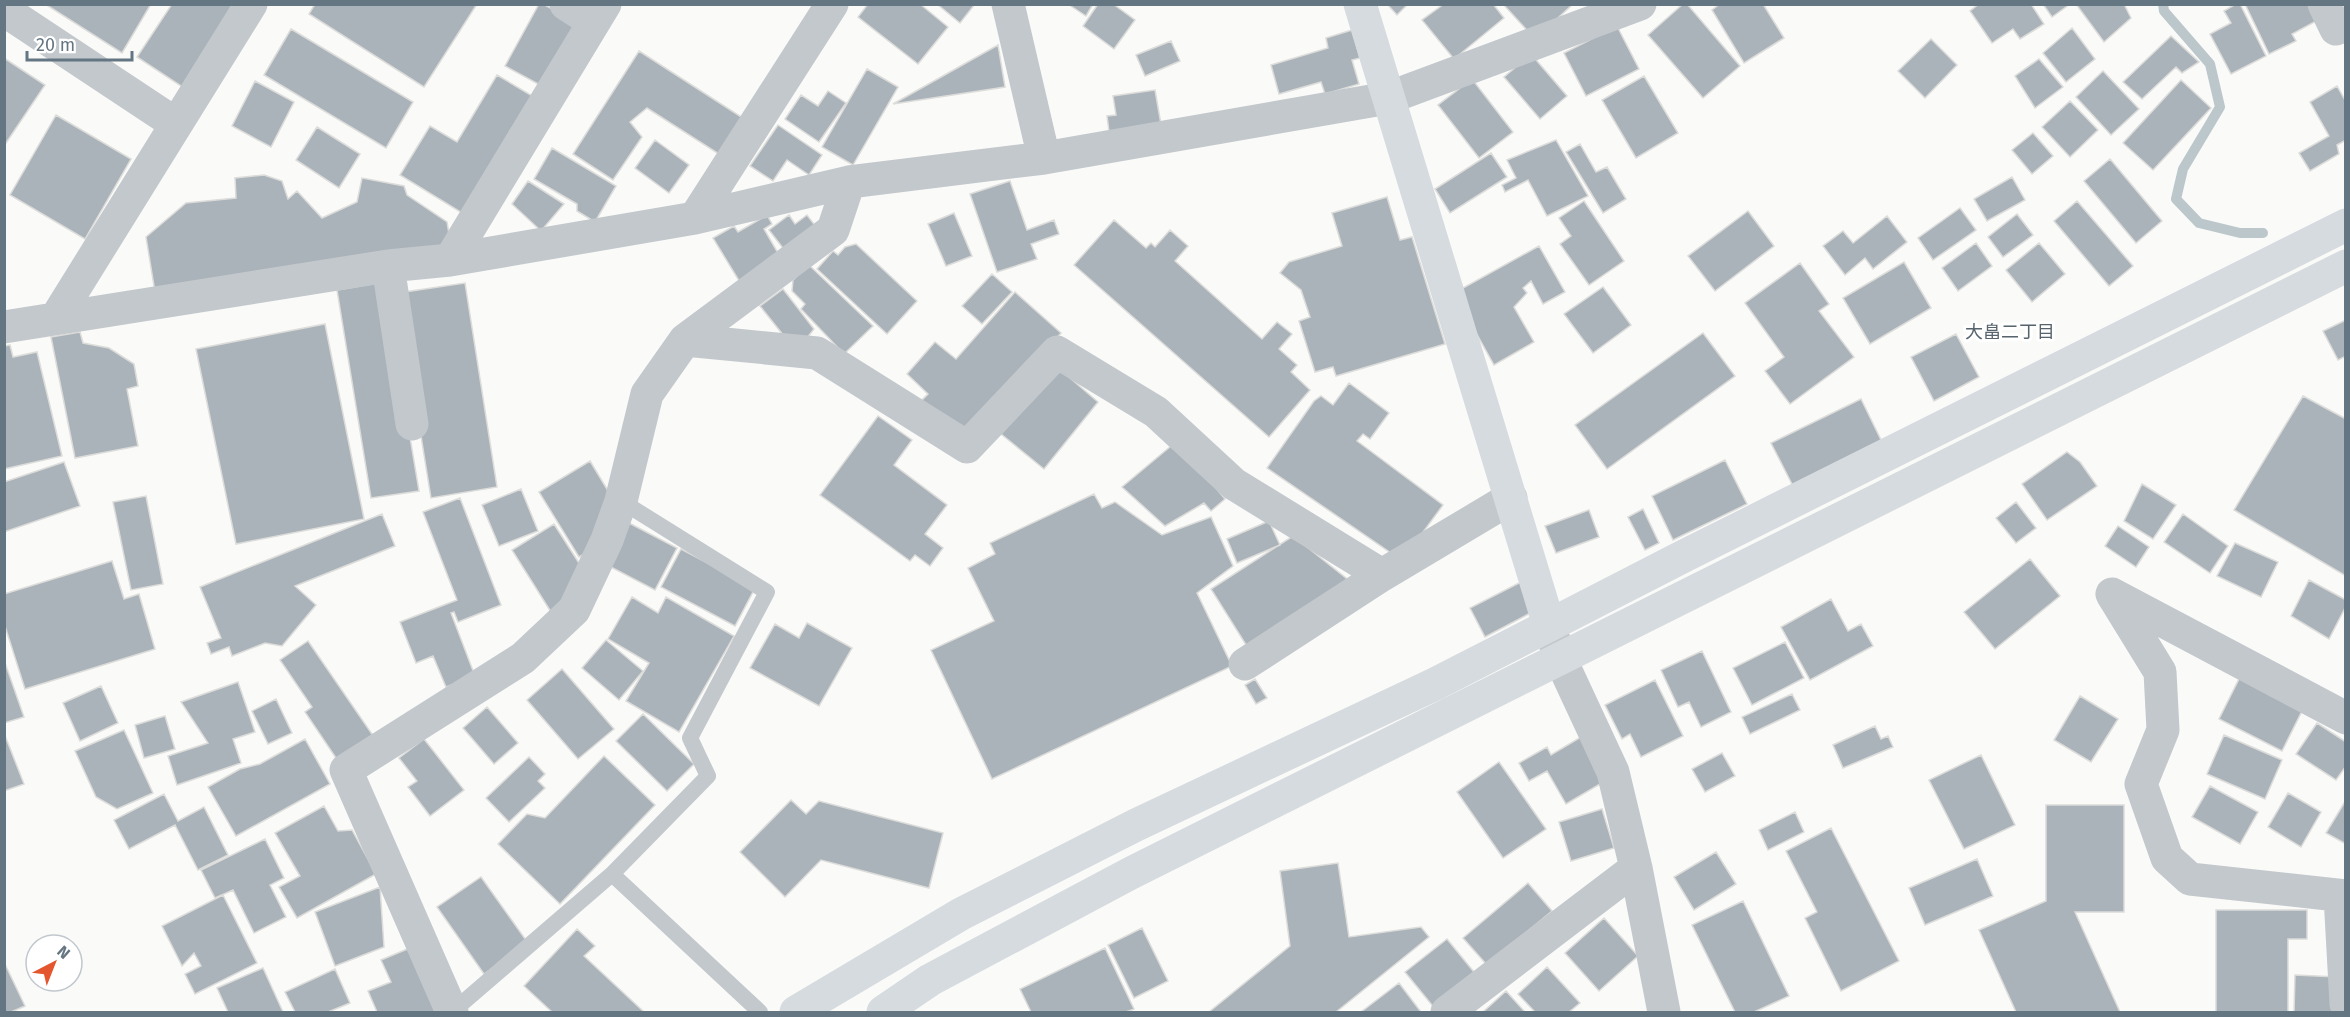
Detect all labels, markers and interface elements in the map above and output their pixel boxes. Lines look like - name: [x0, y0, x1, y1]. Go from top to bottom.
- scale bar: [27, 24, 132, 62]
- text: 20 m: [36, 34, 75, 56]
- district label: 大畠二丁目: [1965, 321, 2055, 343]
- north arrow: [24, 933, 84, 993]
- text: N: [53, 942, 74, 963]

